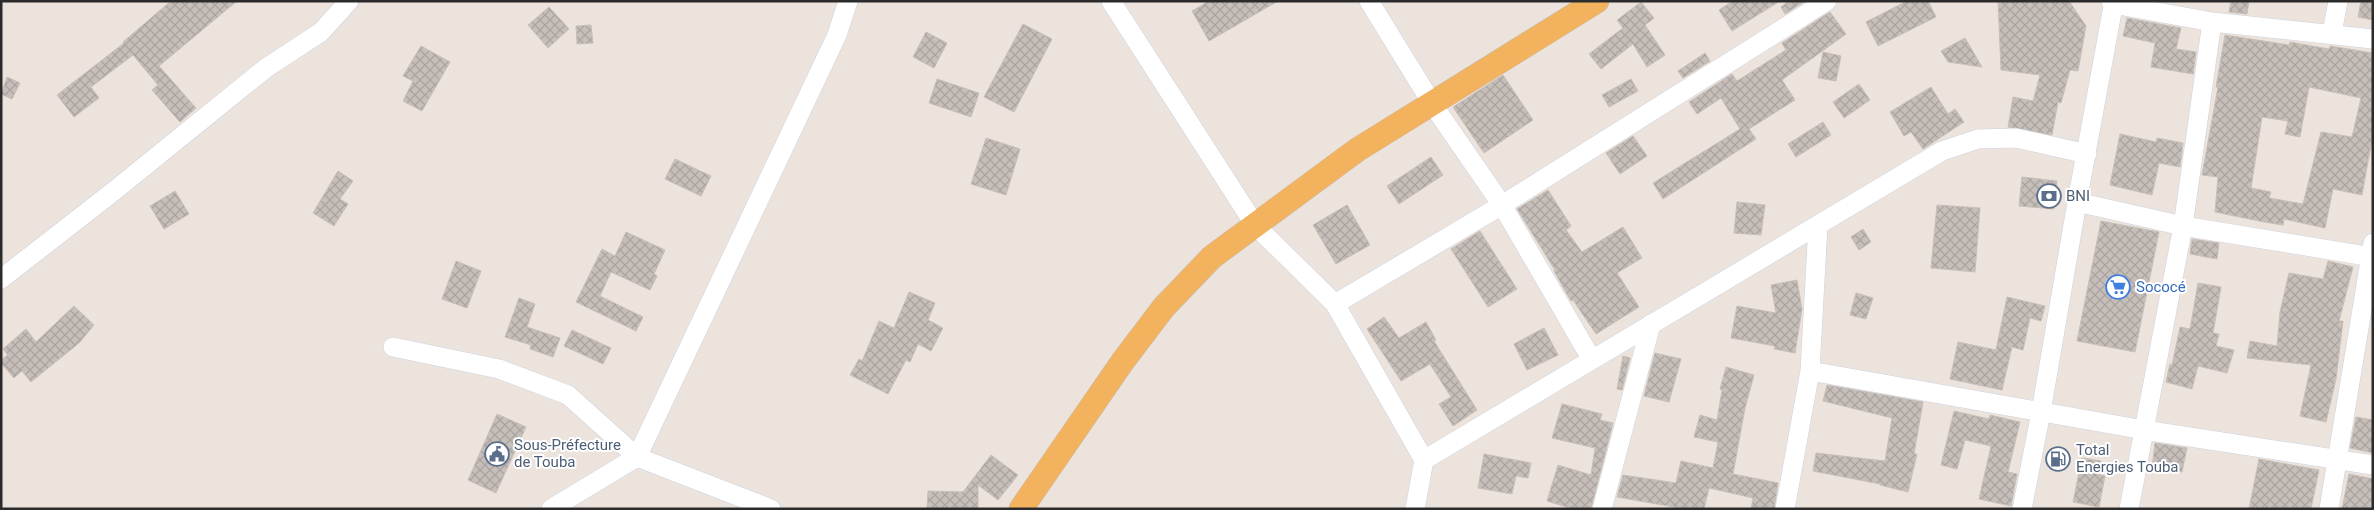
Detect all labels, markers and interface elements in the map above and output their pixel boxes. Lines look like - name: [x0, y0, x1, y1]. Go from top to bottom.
- bank icon: BNI: [2036, 183, 2062, 209]
- place label: BNI: [2066, 187, 2090, 205]
- supermarket icon: Sococé: [2105, 274, 2131, 300]
- place label: Sococé: [2136, 278, 2186, 296]
- place label: Sous-Préfecture de Touba: [514, 436, 621, 471]
- public building icon: Sous-Préfecture de Touba: [484, 441, 510, 467]
- place label: Total Energies Touba: [2076, 441, 2179, 476]
- fuel station icon: Total Energies Touba: [2045, 446, 2071, 472]

